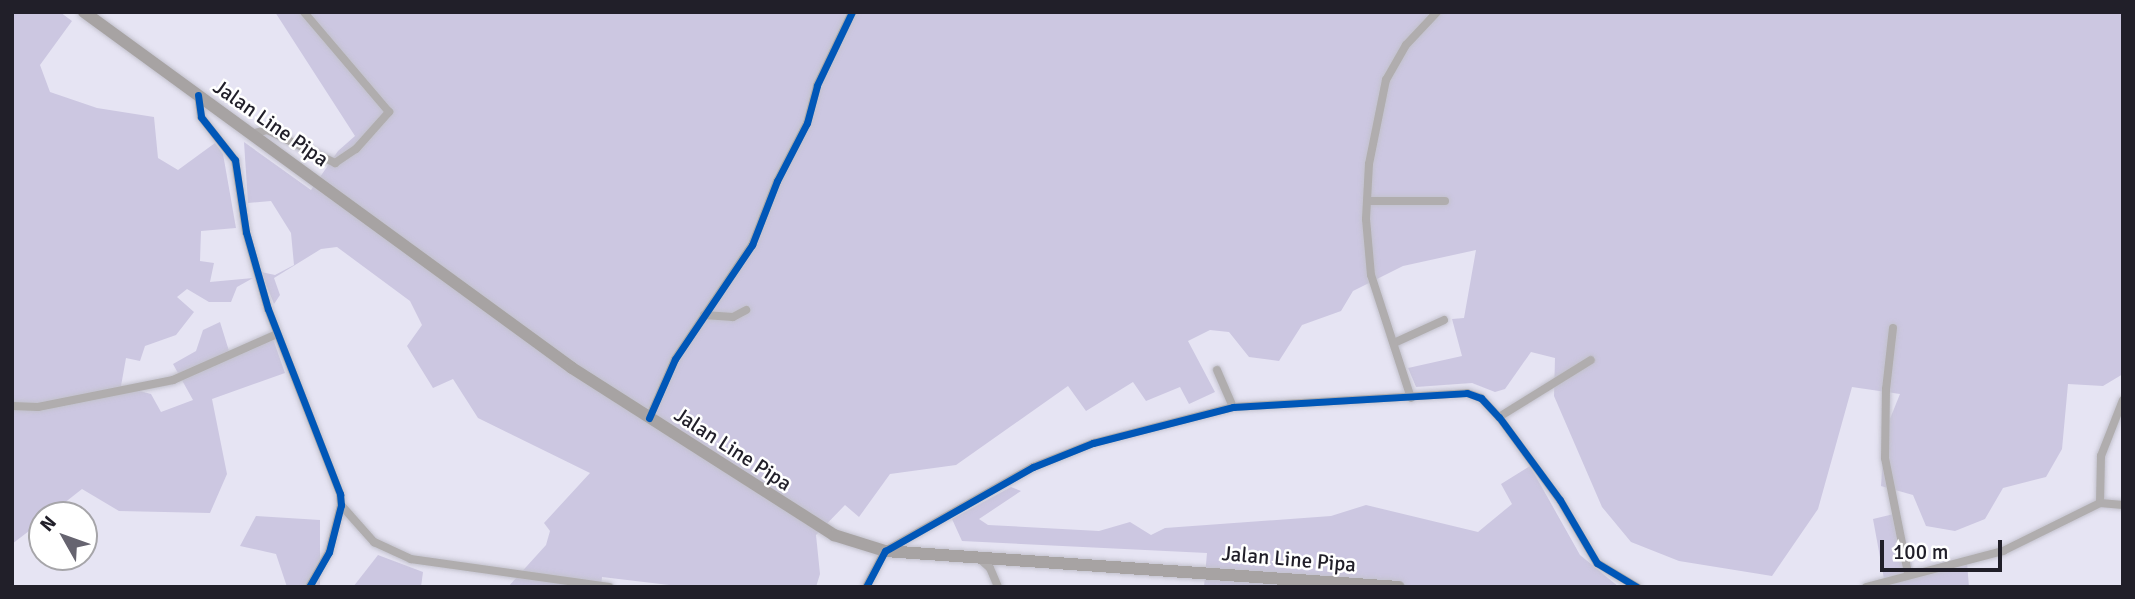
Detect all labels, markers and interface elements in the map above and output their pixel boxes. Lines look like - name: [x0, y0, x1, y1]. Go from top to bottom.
- street label: Jalan Line Pipa: [209, 74, 333, 172]
- street label: Jalan Line Pipa: [670, 402, 796, 496]
- north arrow: [28, 501, 98, 571]
- text: N: [35, 511, 62, 537]
- scale bar: [1883, 526, 2006, 570]
- text: 100 m: [1893, 539, 1948, 565]
- street label: Jalan Line Pipa: [1221, 541, 1357, 577]

